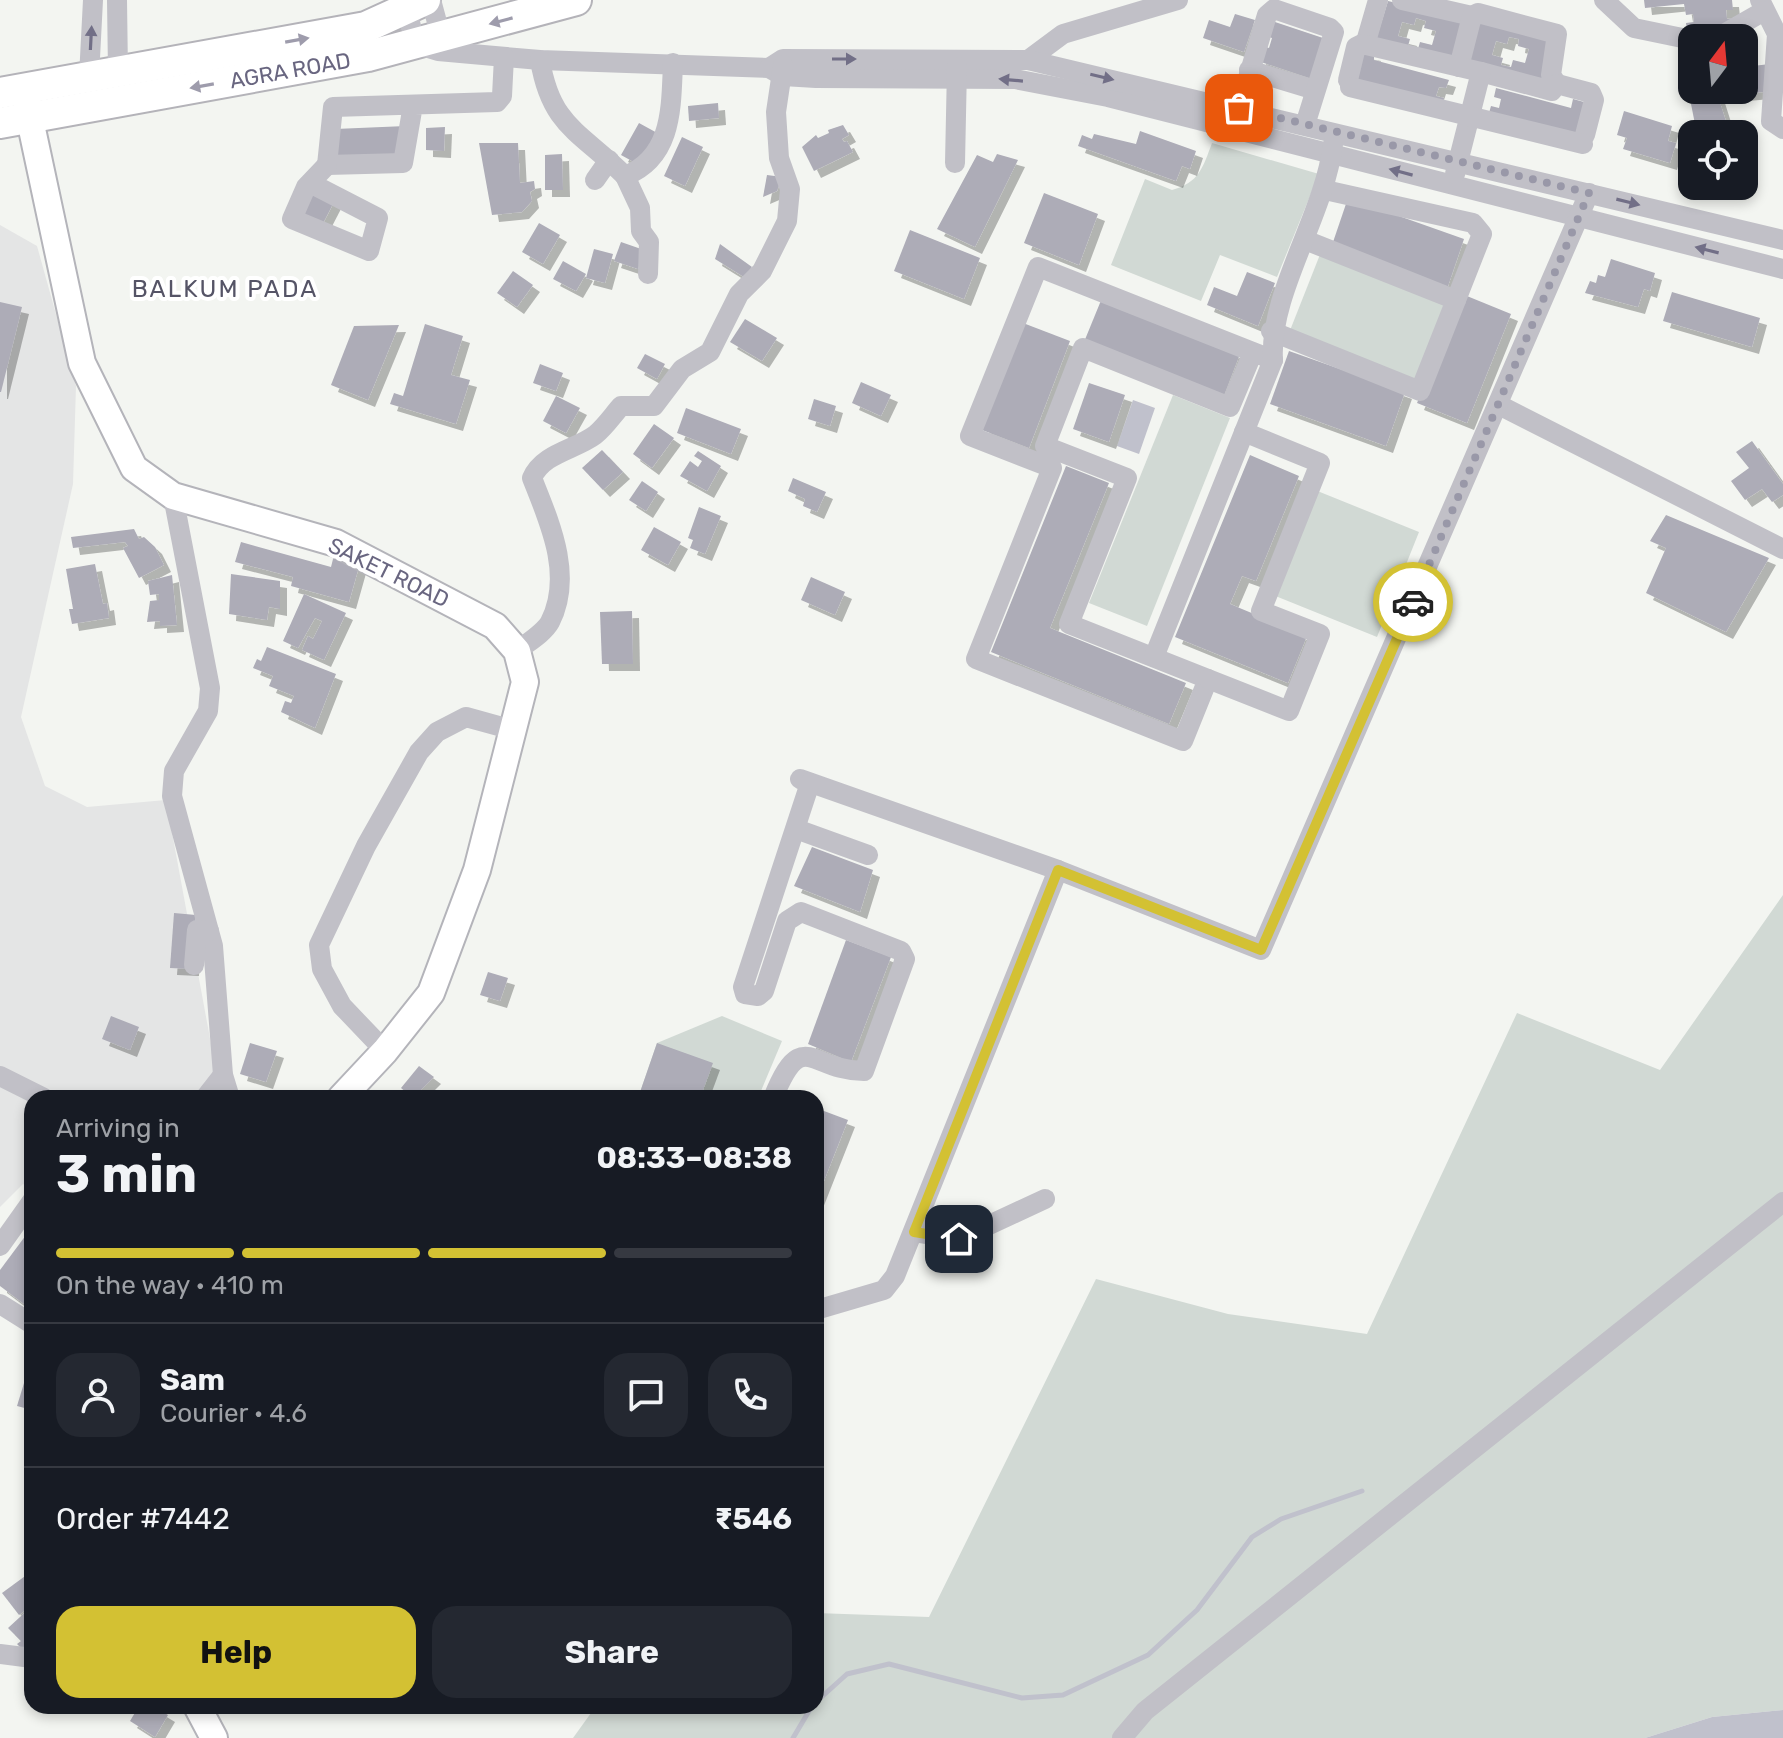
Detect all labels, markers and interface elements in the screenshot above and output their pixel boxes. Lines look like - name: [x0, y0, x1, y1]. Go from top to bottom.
- one-way arrow: [488, 15, 513, 27]
- north arrow: [1678, 24, 1758, 104]
- map controls: [1678, 24, 1758, 200]
- one-way arrow: [85, 25, 98, 50]
- one-way arrow: [285, 33, 310, 45]
- street label: AGRA ROAD: [228, 47, 353, 94]
- one-way arrow: [832, 53, 857, 65]
- one-way arrow: [1090, 71, 1115, 84]
- one-way arrow: [998, 73, 1023, 86]
- pin: [1205, 74, 1273, 142]
- one-way arrow: [189, 80, 214, 92]
- icon: bag: [1217, 86, 1261, 130]
- button: locate: [1678, 120, 1758, 200]
- one-way arrow: [1389, 166, 1414, 178]
- one-way arrow: [1615, 196, 1640, 209]
- one-way arrow: [1695, 244, 1720, 256]
- district label: BALKUM PADA: [132, 275, 318, 303]
- street label: SAKET ROAD: [324, 532, 454, 613]
- courier: [1373, 562, 1453, 642]
- icon: car: [1391, 580, 1435, 624]
- text: Arriving in: [56, 1113, 180, 1144]
- text: 08:33–08:38: [596, 1140, 792, 1176]
- text: 3 min: [56, 1143, 197, 1205]
- pin: [925, 1205, 993, 1273]
- icon: home: [937, 1217, 981, 1261]
- text: On the way · 410 m: [56, 1270, 284, 1301]
- button: person: [56, 1353, 140, 1437]
- button: chat: [604, 1353, 688, 1437]
- button: phone: [708, 1353, 792, 1437]
- text: Sam: [160, 1362, 225, 1398]
- text: Courier · 4.6: [160, 1398, 307, 1429]
- text: Order #7442: [56, 1501, 230, 1537]
- text: ₹546: [715, 1501, 792, 1537]
- button: Help: [56, 1606, 416, 1698]
- button: Share: [432, 1606, 792, 1698]

